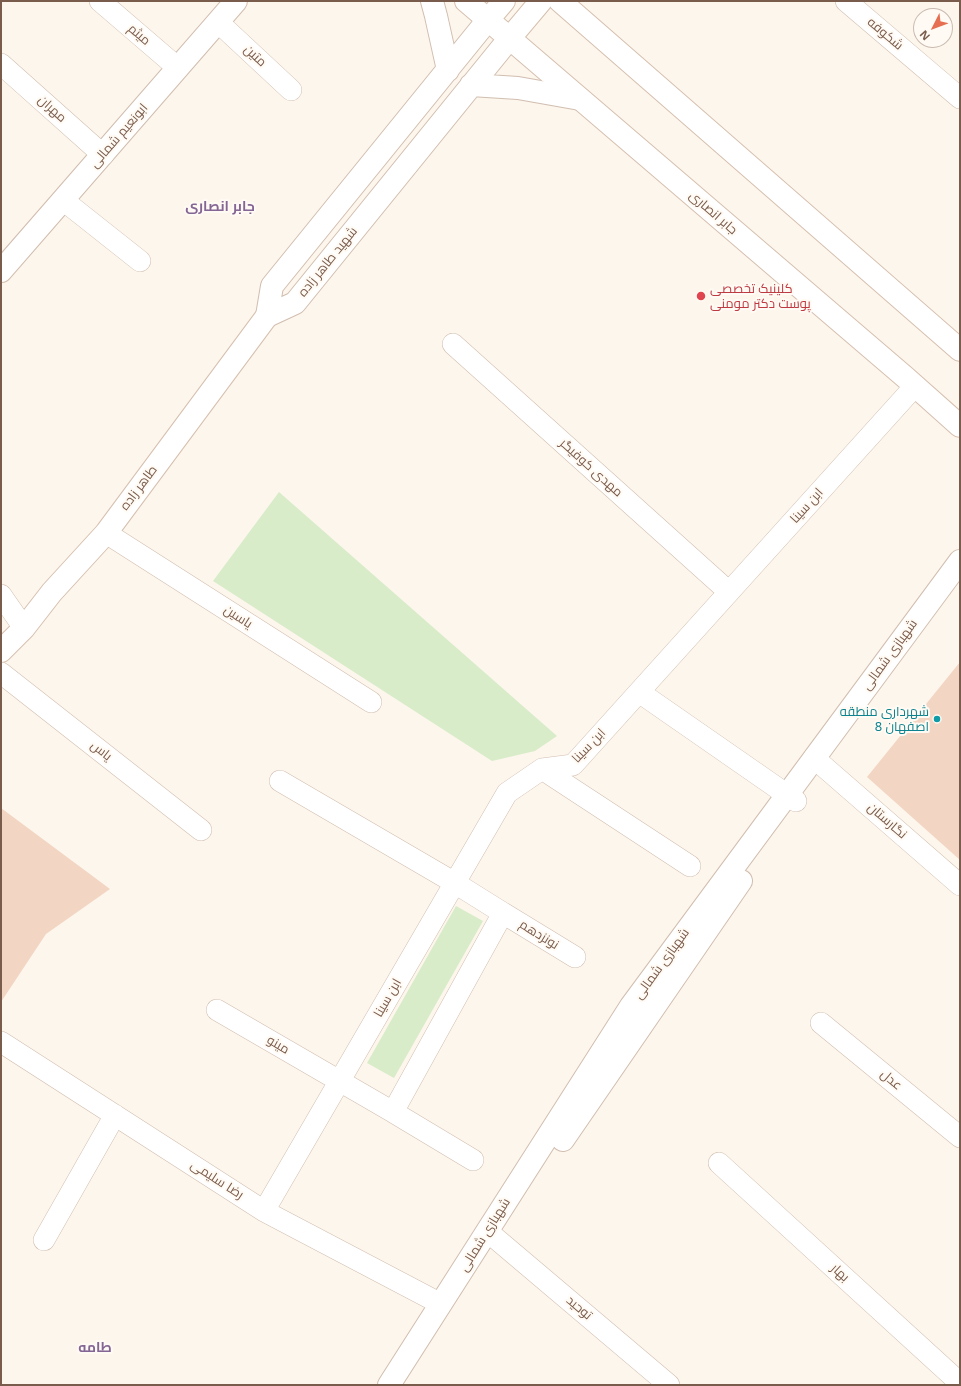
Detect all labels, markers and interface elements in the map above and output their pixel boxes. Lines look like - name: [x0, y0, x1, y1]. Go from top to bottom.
- north arrow: [913, 8, 953, 48]
- street label: شکوفه: [864, 14, 906, 54]
- street label: میثم: [125, 21, 153, 49]
- text: N: [916, 27, 933, 44]
- street label: متین: [241, 42, 269, 70]
- street label: مهران: [35, 92, 69, 126]
- street label: ابونعیم شمالی: [87, 101, 151, 171]
- street label: جابر انصاری: [686, 188, 740, 238]
- district label: جابر انصاری: [185, 199, 255, 215]
- street label: شهید طاهر زاده: [295, 224, 361, 300]
- place label: کلینیک تخصصی پوست دکتر مومنی: [710, 281, 811, 312]
- marker: کلینیک تخصصی پوست دکتر مومنی: [695, 290, 707, 302]
- street label: مهدی کوفیگر: [556, 436, 626, 500]
- street label: طاهر زاده: [117, 463, 161, 513]
- street label: ابن سینا: [787, 485, 827, 527]
- street label: یاسین: [221, 602, 255, 632]
- street label: شهبازی شمالی: [859, 616, 921, 694]
- place label: شهرداری منطقه 8 اصفهان: [840, 704, 929, 735]
- marker: شهرداری منطقه 8 اصفهان: [932, 714, 942, 724]
- street label: ابن سینا: [569, 726, 609, 766]
- street label: یاس: [87, 738, 115, 764]
- street label: نگارستان: [864, 800, 910, 842]
- street label: نونزدهم: [516, 917, 562, 953]
- street label: شهبازی شمالی: [631, 925, 693, 1003]
- street label: ابن سینا: [371, 976, 405, 1020]
- street label: مینو: [264, 1032, 292, 1058]
- street label: عدل: [877, 1067, 905, 1093]
- street label: رضا سلیمی: [188, 1157, 246, 1203]
- street label: شهبازی شمالی: [456, 1195, 514, 1275]
- street label: بهار: [828, 1261, 852, 1285]
- street label: توحید: [563, 1293, 595, 1323]
- district label: طامه: [78, 1340, 112, 1356]

